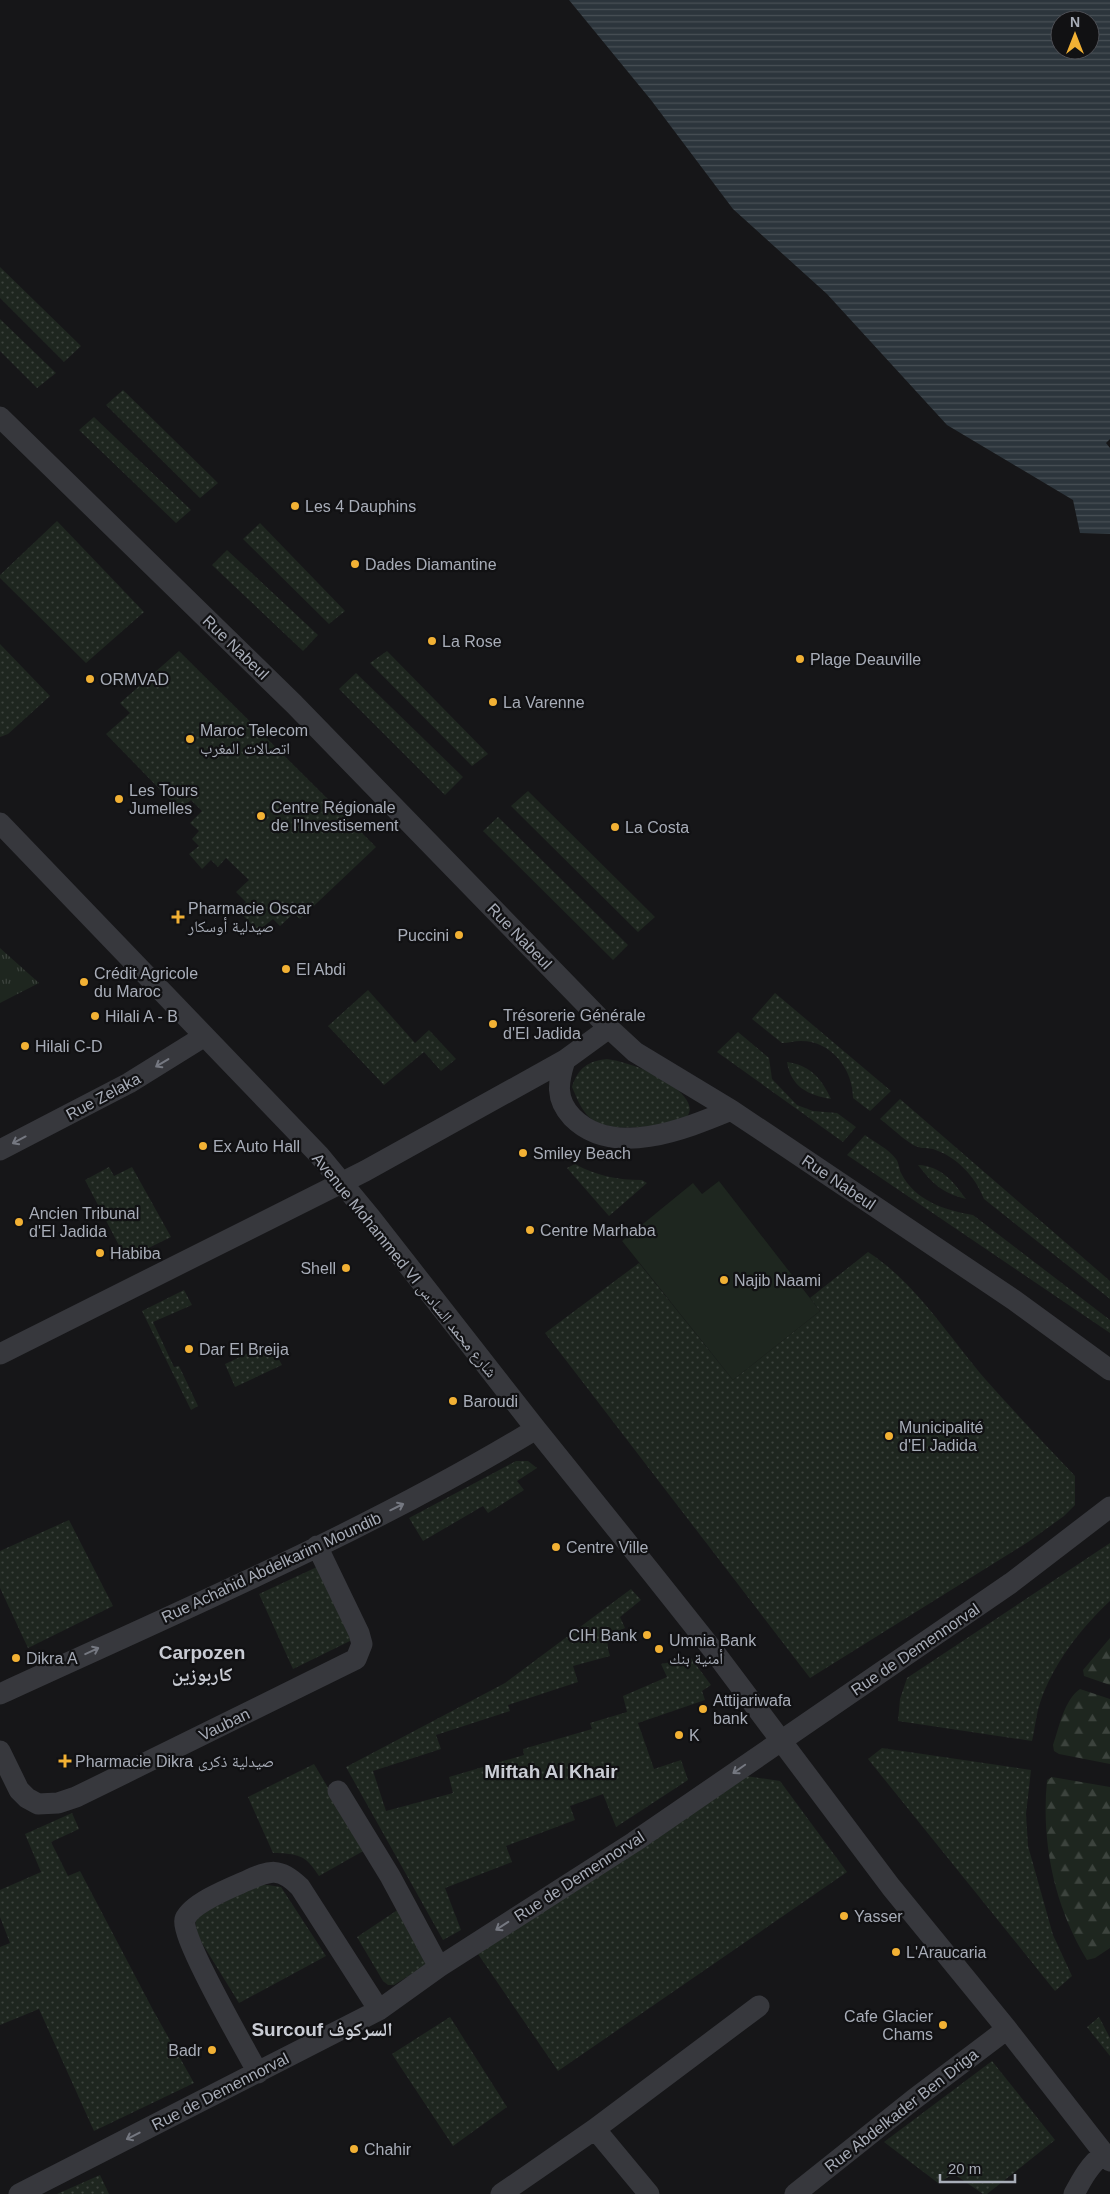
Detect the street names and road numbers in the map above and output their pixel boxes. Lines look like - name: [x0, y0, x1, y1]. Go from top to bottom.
- street label: Rue Nabeul: [199, 612, 272, 683]
- street label: Rue Nabeul: [484, 900, 555, 973]
- street label: Rue Zelaka: [63, 1070, 143, 1123]
- street label: Avenue Mohammed VI شارع محمد السادس: [307, 1150, 500, 1382]
- street label: Rue Nabeul: [799, 1152, 879, 1213]
- street label: Rue Achahid Abdelkarim Moundib: [159, 1509, 384, 1626]
- street label: Rue de Demennorval: [848, 1600, 983, 1699]
- street label: Vauban: [196, 1705, 252, 1744]
- street label: Rue de Demennorval: [511, 1828, 647, 1925]
- street label: Rue Abdelkader Ben Driga: [821, 2045, 981, 2175]
- street label: Rue de Demennorval: [149, 2050, 291, 2133]

